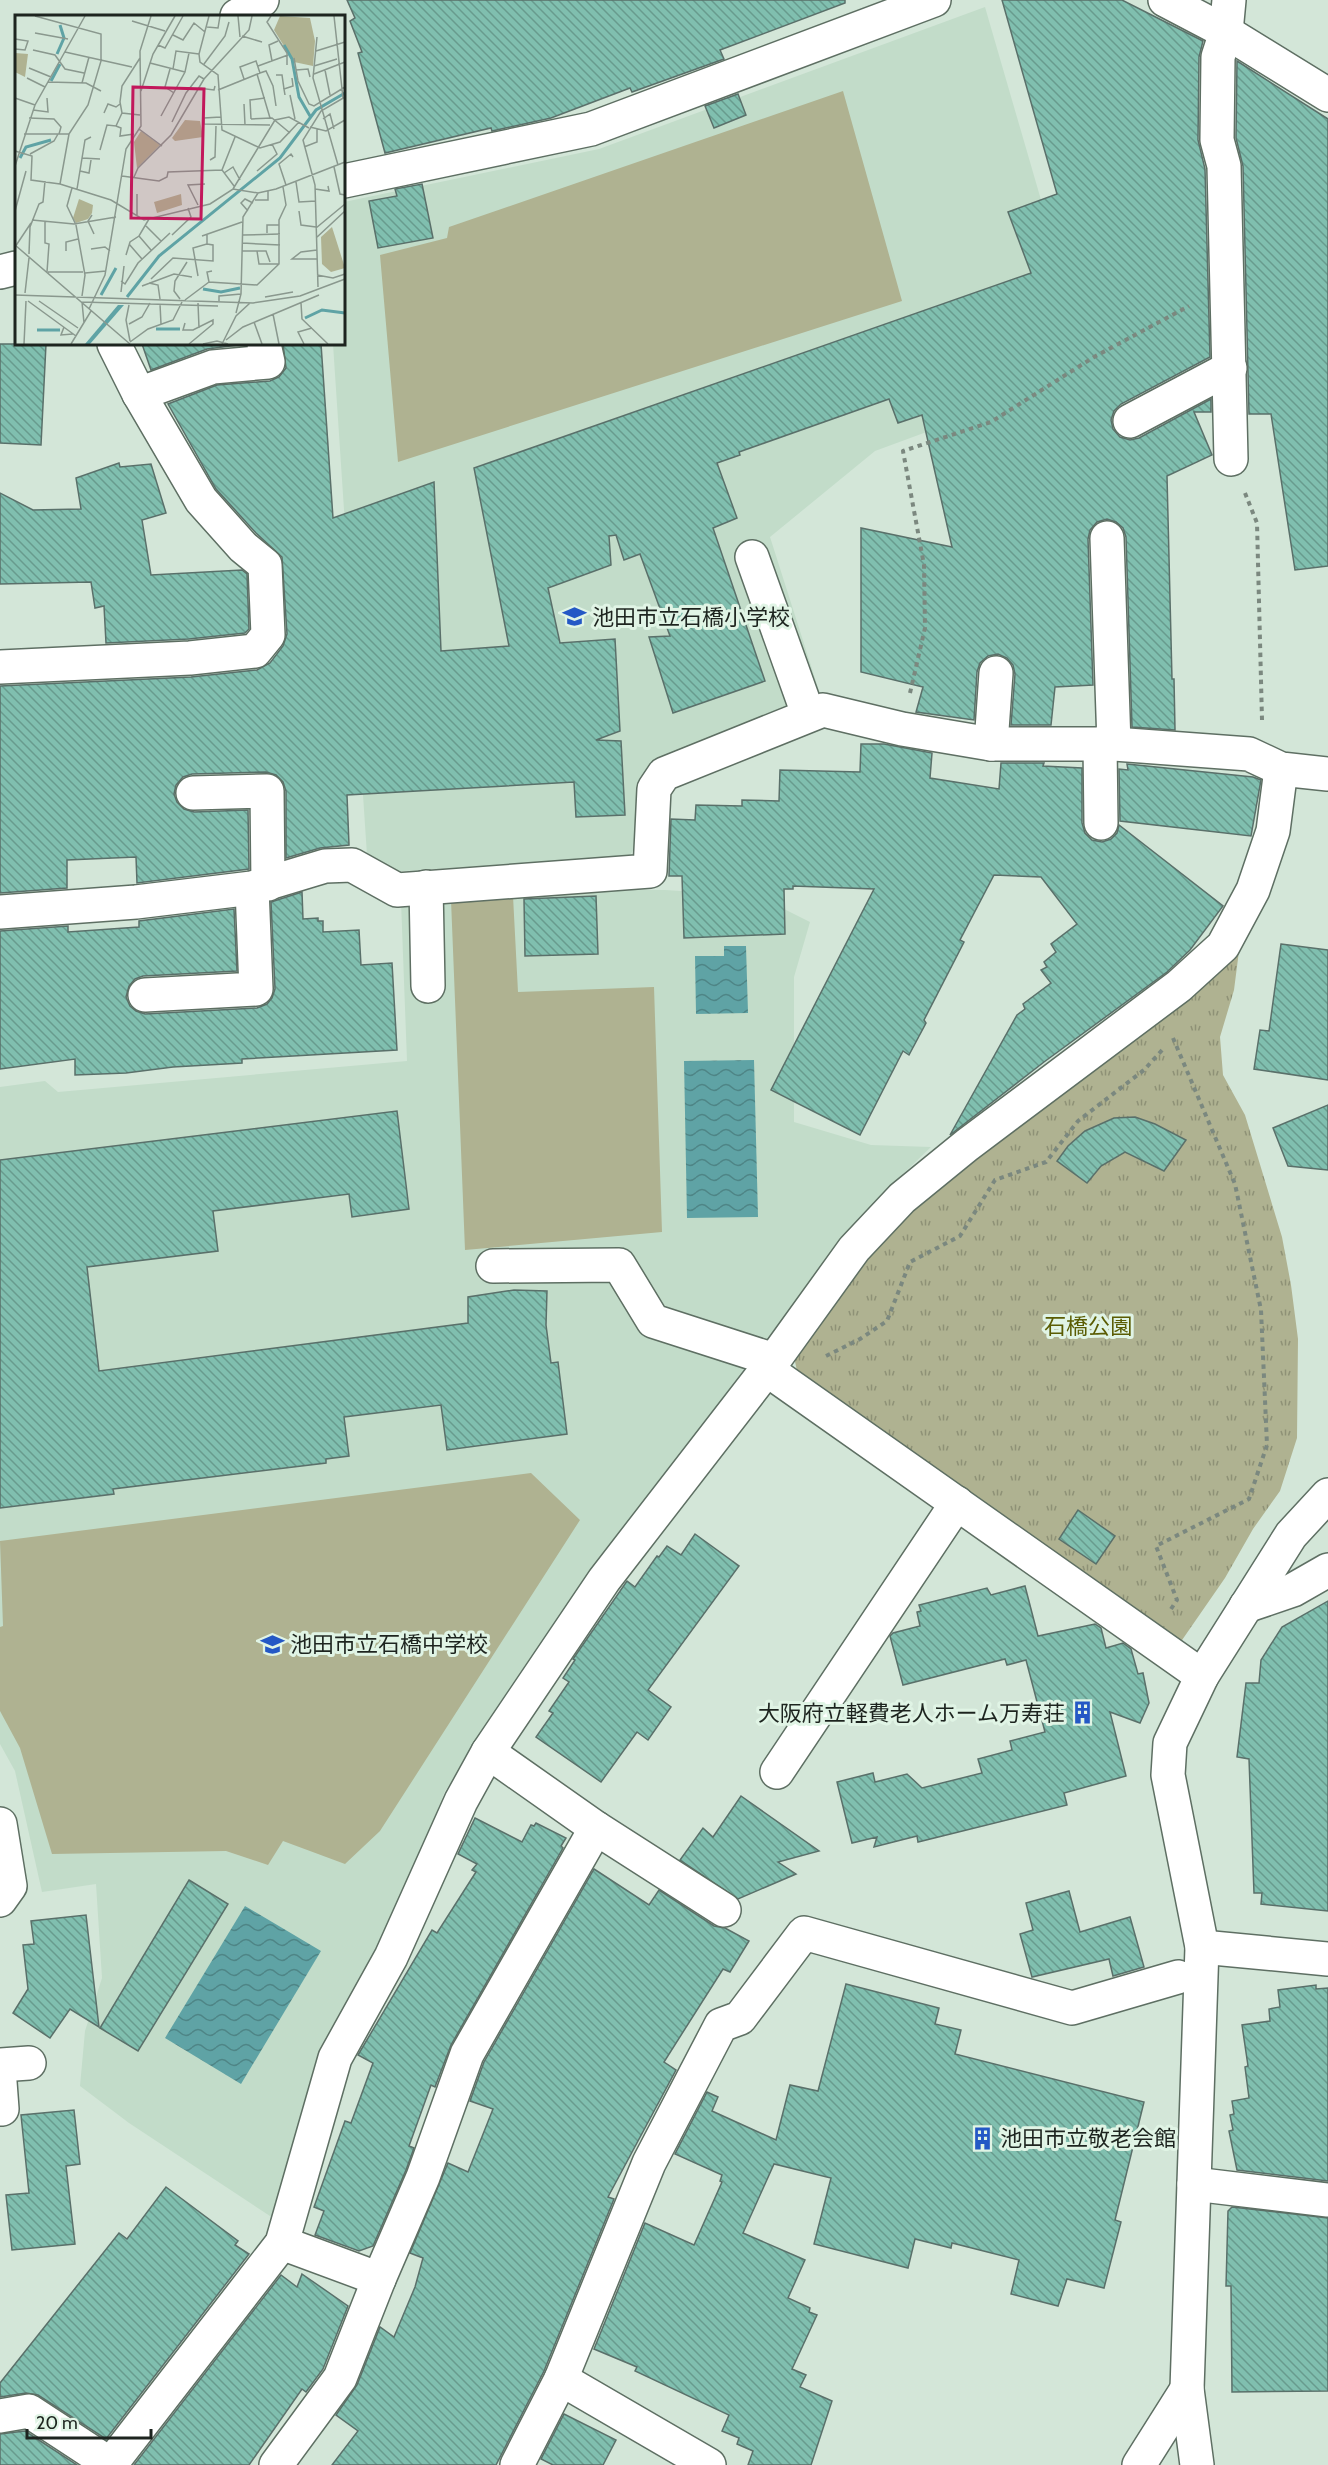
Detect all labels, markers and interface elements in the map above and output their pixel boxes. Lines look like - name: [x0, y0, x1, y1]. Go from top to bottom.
- inset map: [15, 15, 345, 345]
- school or university icon: 池田市立石橋小学校: [561, 604, 587, 630]
- place label: 池田市立石橋小学校: [592, 604, 790, 631]
- park label: 石橋公園: [1044, 1313, 1132, 1340]
- school or university icon: 池田市立石橋中学校: [259, 1631, 285, 1657]
- place label: 池田市立石橋中学校: [290, 1631, 488, 1658]
- place label: 大阪府立軽費老人ホーム万寿荘: [758, 1700, 1065, 1727]
- building icon: 大阪府立軽費老人ホーム万寿荘: [1070, 1700, 1096, 1726]
- building icon: 池田市立敬老会館: [969, 2125, 995, 2151]
- place label: 池田市立敬老会館: [1000, 2125, 1176, 2152]
- scale bar: [27, 2402, 152, 2440]
- text: 20 m: [36, 2412, 78, 2434]

